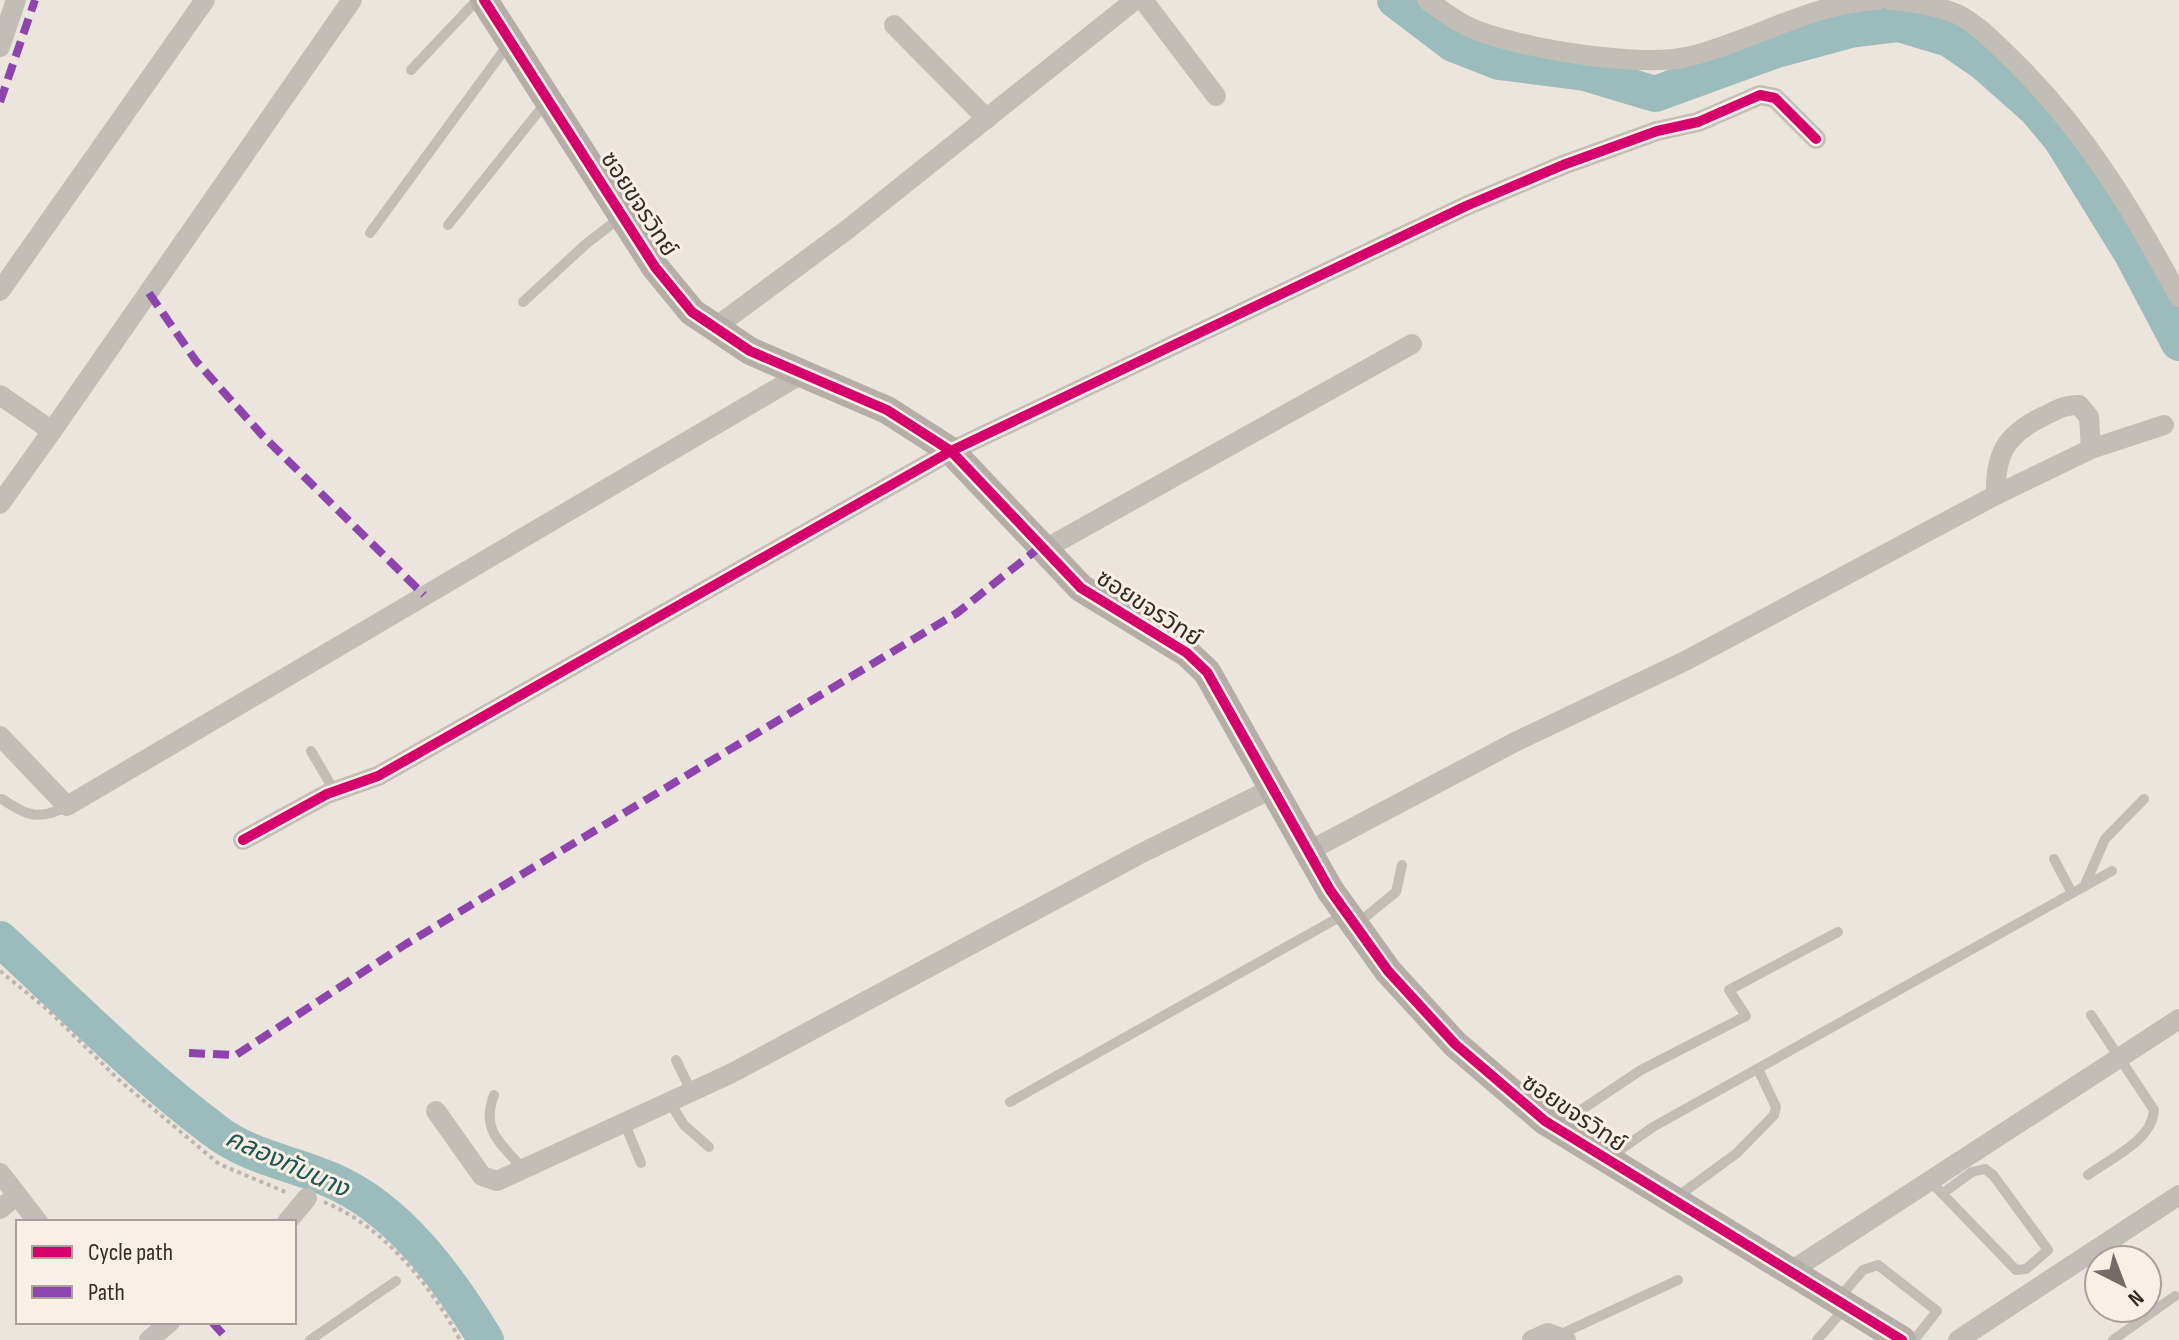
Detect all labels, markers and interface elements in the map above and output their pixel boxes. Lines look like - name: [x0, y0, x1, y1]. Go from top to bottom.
- street label: ซอยขจรวิทย์: [594, 146, 684, 262]
- street label: ซอยขจรวิทย์: [1091, 563, 1207, 653]
- street label: ซอยขจรวิทย์: [1516, 1068, 1632, 1159]
- water label: คลองทับนาง: [221, 1123, 354, 1205]
- legend: [16, 1220, 296, 1324]
- text: Cycle path: [88, 1238, 173, 1267]
- north arrow: [2083, 1244, 2163, 1324]
- text: Path: [88, 1278, 125, 1307]
- text: N: [2122, 1284, 2149, 1312]

